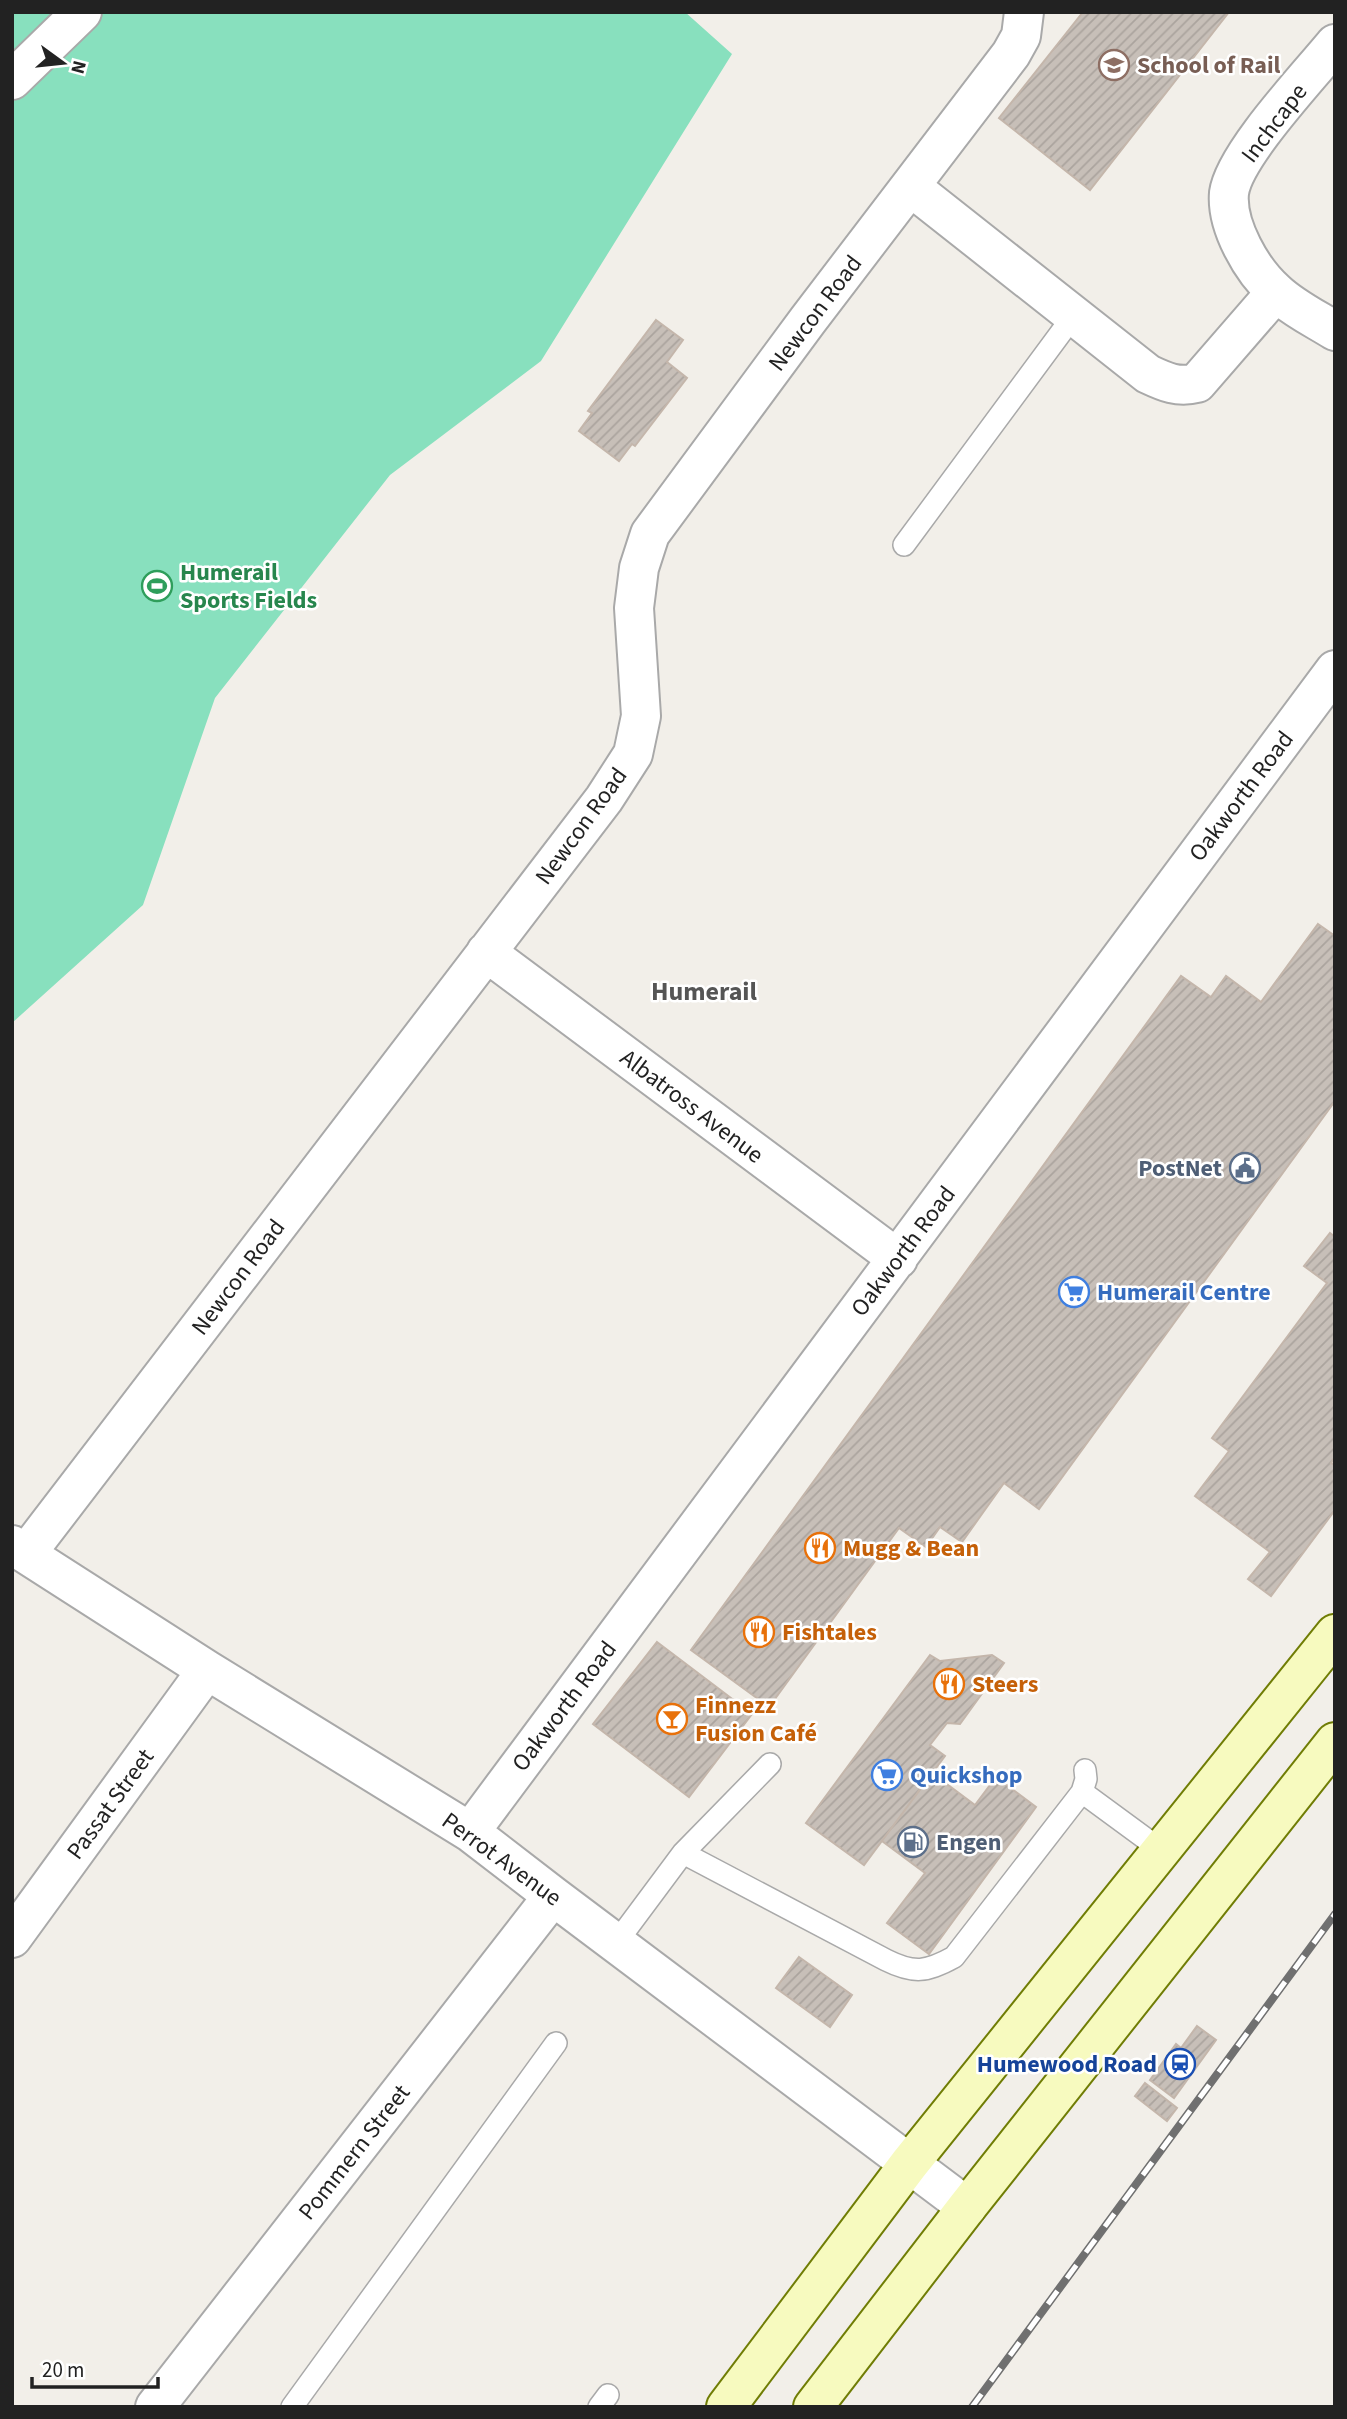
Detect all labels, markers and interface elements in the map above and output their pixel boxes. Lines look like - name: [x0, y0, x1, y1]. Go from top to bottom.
- north arrow: [28, 28, 98, 98]
- school or university icon: School of Rail: [1097, 48, 1131, 82]
- place label: School of Rail: [1137, 48, 1281, 83]
- text: N: [63, 57, 93, 77]
- street label: Inchcape: [1233, 76, 1316, 170]
- street label: Newcon Road: [760, 248, 871, 379]
- place label: Humerail Sports Fields: [180, 555, 317, 618]
- sports icon: Humerail Sports Fields: [140, 569, 174, 603]
- street label: Oakworth Road: [1181, 724, 1302, 869]
- street label: Newcon Road: [527, 760, 636, 892]
- district label: Humerail: [651, 973, 758, 1010]
- street label: Albatross Avenue: [613, 1041, 771, 1172]
- place label: PostNet: [1138, 1151, 1222, 1186]
- public building icon: PostNet: [1228, 1151, 1262, 1185]
- street label: Oakworth Road: [843, 1179, 964, 1324]
- street label: Newcon Road: [183, 1212, 294, 1343]
- supermarket icon: Humerail Centre: [1057, 1275, 1091, 1309]
- place label: Humerail Centre: [1097, 1275, 1271, 1310]
- restaurant icon: Mugg & Bean: [803, 1531, 837, 1565]
- place label: Mugg & Bean: [843, 1531, 979, 1566]
- restaurant icon: Fishtales: [742, 1615, 776, 1649]
- place label: Fishtales: [782, 1615, 877, 1650]
- street label: Oakworth Road: [504, 1634, 625, 1779]
- restaurant icon: Steers: [932, 1667, 966, 1701]
- place label: Steers: [972, 1667, 1038, 1702]
- place label: Finnezz Fusion Café: [695, 1688, 817, 1751]
- bar icon: Finnezz Fusion Café: [655, 1702, 689, 1736]
- street label: Passat Street: [58, 1742, 163, 1867]
- supermarket icon: Quickshop: [870, 1758, 904, 1792]
- place label: Quickshop: [910, 1758, 1022, 1793]
- street label: Perrot Avenue: [434, 1804, 569, 1915]
- fuel station icon: Engen: [896, 1825, 930, 1859]
- place label: Engen: [936, 1825, 1001, 1860]
- place label: Humewood Road: [977, 2047, 1157, 2082]
- station icon: Humewood Road: [1163, 2047, 1197, 2081]
- street label: Pommern Street: [290, 2077, 419, 2228]
- scale bar: [32, 2346, 158, 2390]
- text: 20 m: [42, 2355, 84, 2385]

